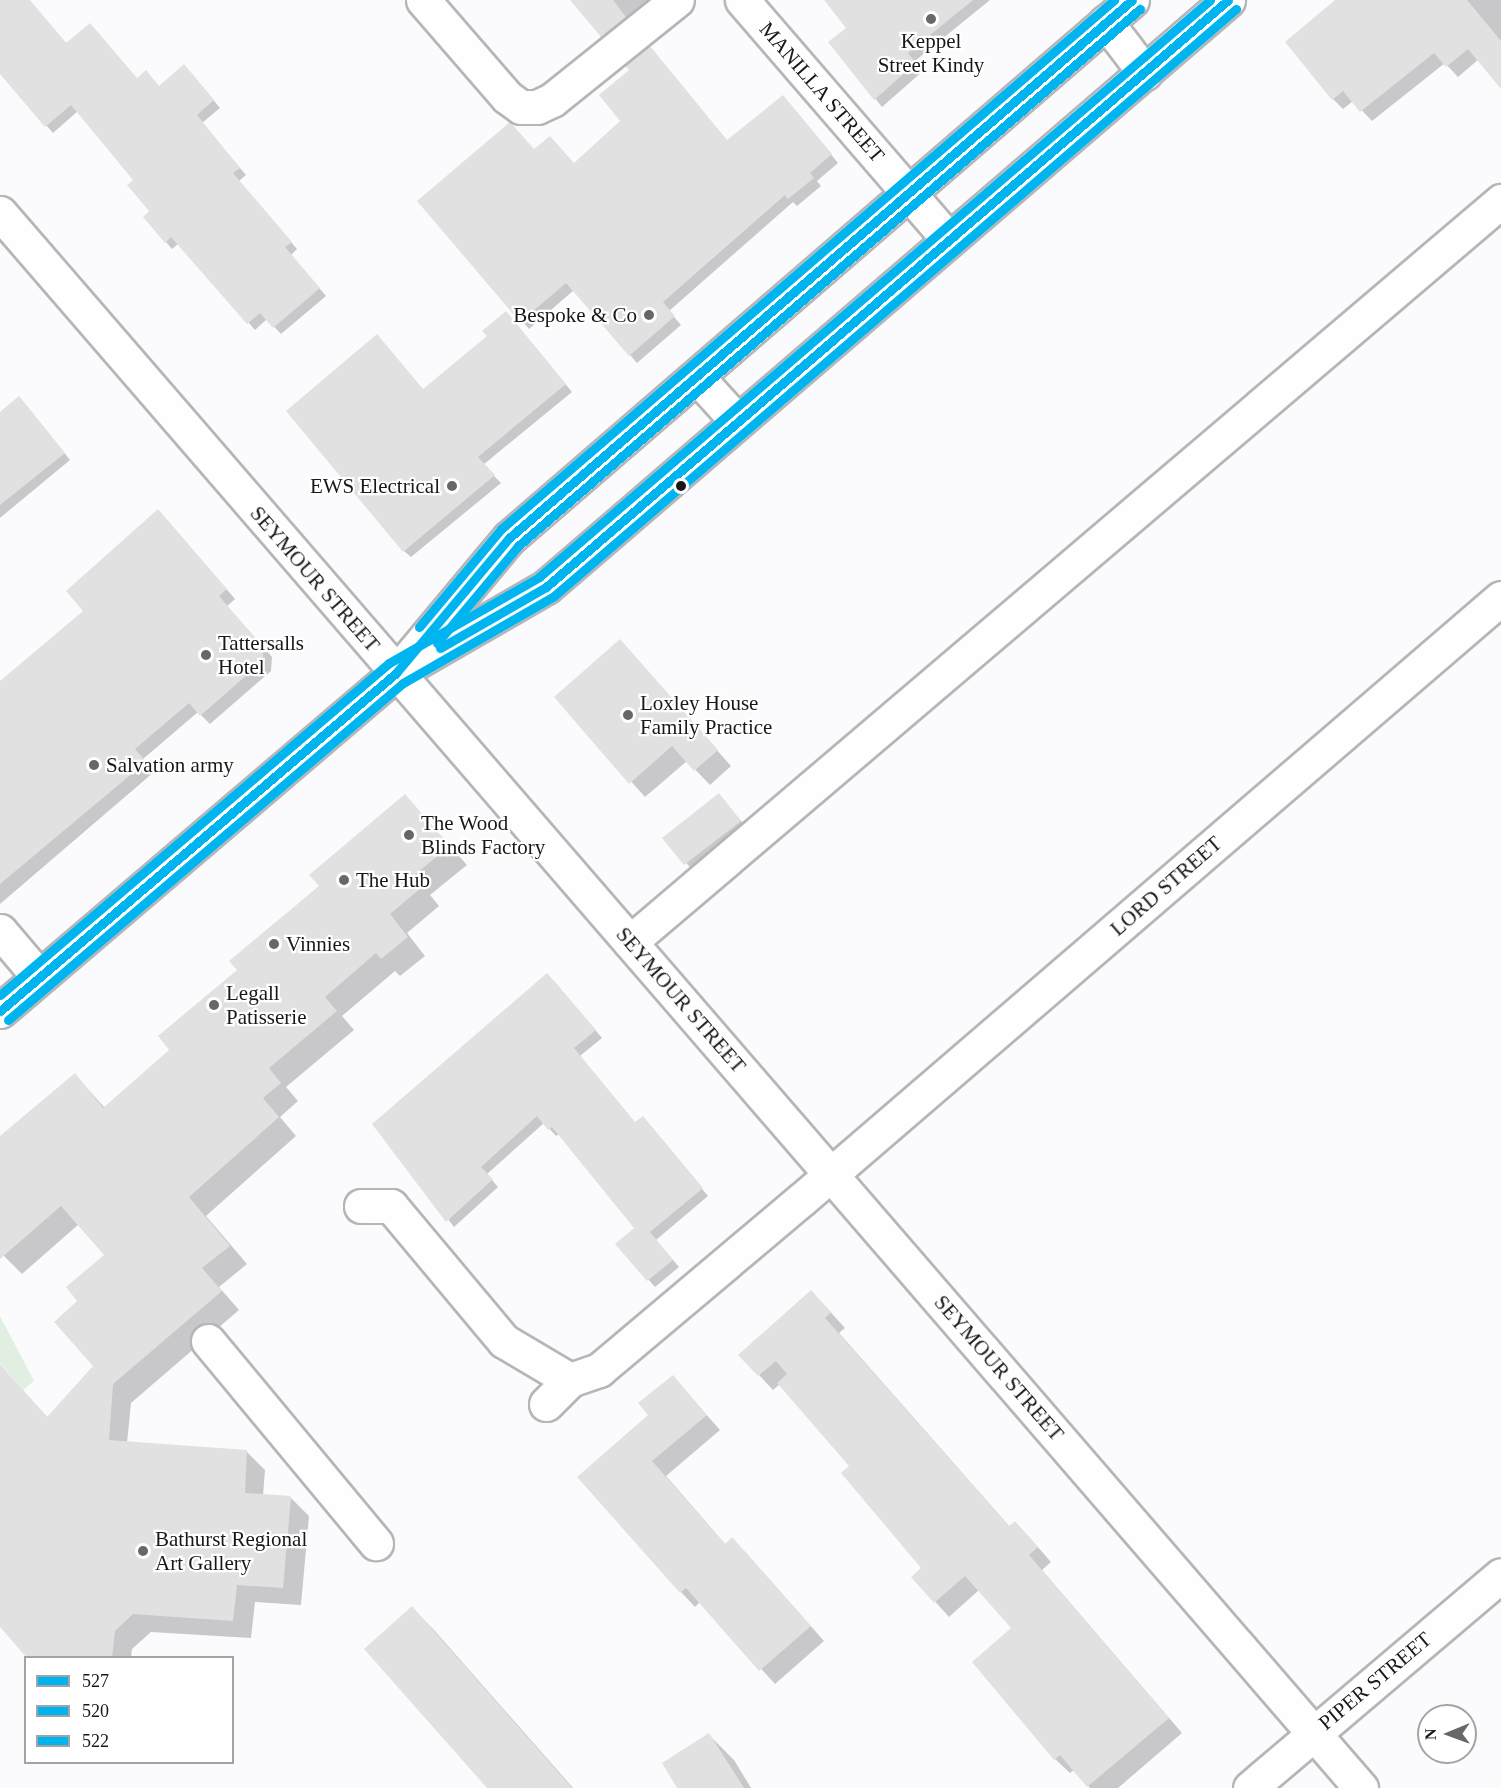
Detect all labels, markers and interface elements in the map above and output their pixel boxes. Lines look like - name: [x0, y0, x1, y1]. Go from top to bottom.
- marker: Keppel Street Kindy: [924, 12, 938, 26]
- street label: MANILLA STREET: [754, 16, 890, 168]
- place label: Keppel Street Kindy: [878, 28, 984, 78]
- place label: Bespoke & Co: [513, 302, 637, 328]
- marker: Bespoke & Co: [642, 308, 656, 322]
- place label: EWS Electrical: [310, 473, 440, 499]
- marker: EWS Electrical: [445, 479, 459, 493]
- unlabelled marker: [675, 480, 687, 492]
- street label: SEYMOUR STREET: [245, 501, 385, 657]
- place label: Tattersalls Hotel: [218, 630, 304, 680]
- marker: Tattersalls Hotel: [199, 648, 213, 662]
- place label: Loxley House Family Practice: [640, 690, 772, 740]
- marker: Loxley House Family Practice: [621, 708, 635, 722]
- place label: Salvation army: [106, 752, 234, 778]
- marker: Salvation army: [87, 758, 101, 772]
- place label: The Wood Blinds Factory: [421, 810, 545, 860]
- marker: The Wood Blinds Factory: [402, 828, 416, 842]
- street label: LORD STREET: [1105, 831, 1227, 941]
- place label: The Hub: [356, 867, 430, 893]
- marker: The Hub: [337, 873, 351, 887]
- street label: SEYMOUR STREET: [611, 922, 751, 1078]
- place label: Vinnies: [286, 931, 350, 957]
- marker: Vinnies: [267, 937, 281, 951]
- place label: Legall Patisserie: [226, 980, 306, 1030]
- marker: Legall Patisserie: [207, 998, 221, 1012]
- street label: SEYMOUR STREET: [929, 1290, 1069, 1446]
- place label: Bathurst Regional Art Gallery: [155, 1526, 307, 1576]
- marker: Bathurst Regional Art Gallery: [136, 1544, 150, 1558]
- street label: PIPER STREET: [1313, 1627, 1437, 1735]
- legend: [24, 1656, 234, 1764]
- text: 527: [82, 1671, 109, 1691]
- text: 520: [82, 1701, 109, 1721]
- north arrow: [1417, 1704, 1477, 1764]
- text: N: [1422, 1728, 1439, 1740]
- text: 522: [82, 1731, 109, 1751]

